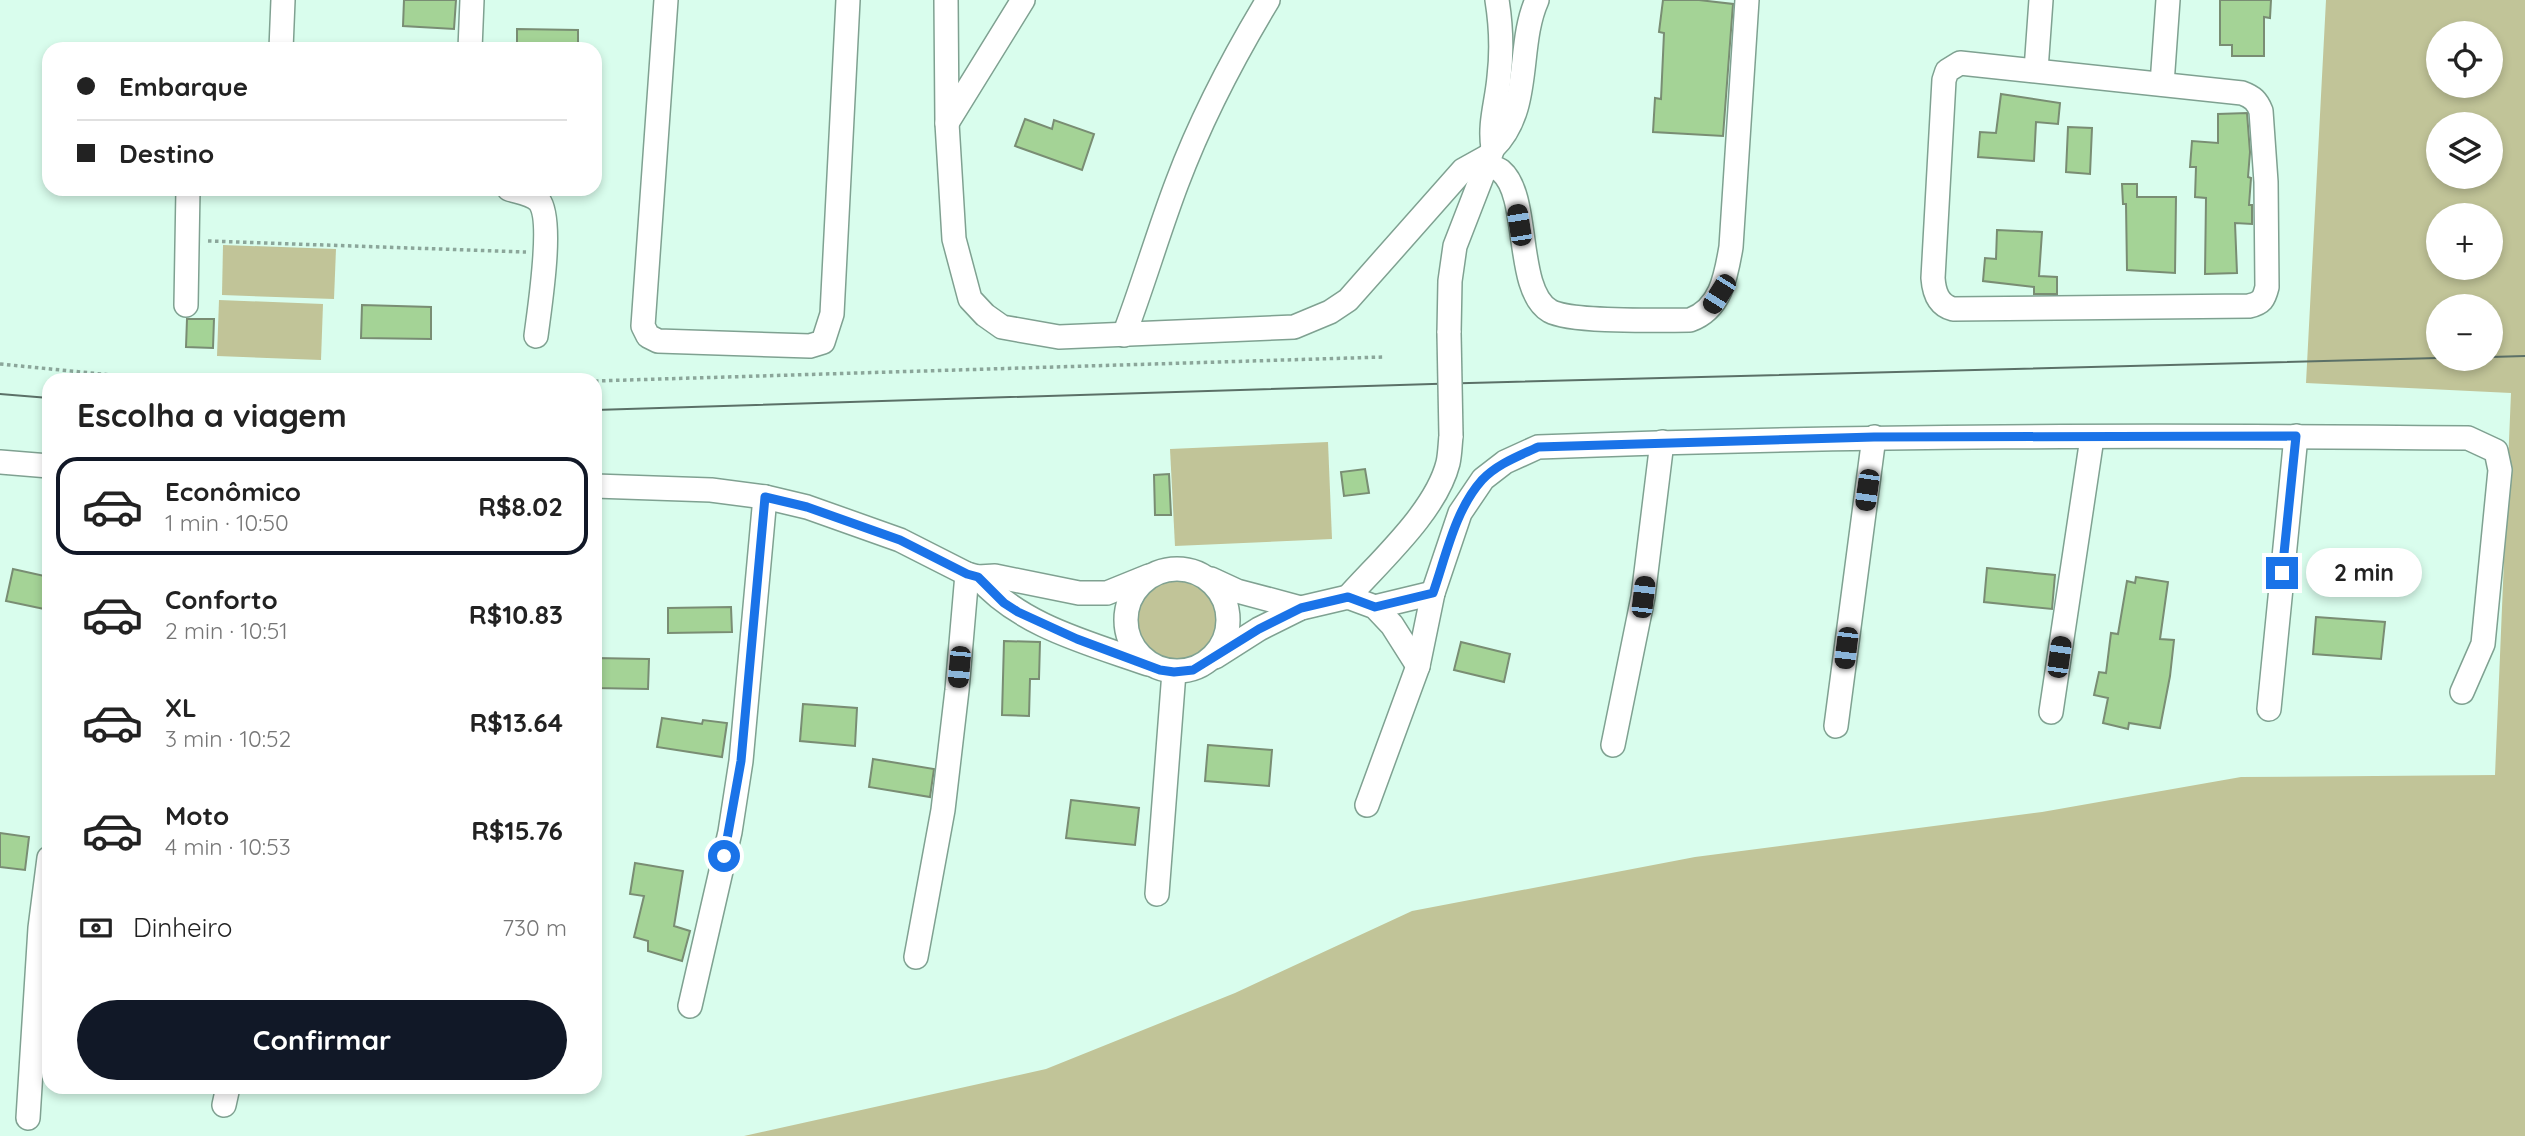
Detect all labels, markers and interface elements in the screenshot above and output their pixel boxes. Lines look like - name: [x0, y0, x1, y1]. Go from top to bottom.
- map controls: [2426, 21, 2503, 371]
- button: locate: [2426, 21, 2503, 98]
- text: Embarque: [119, 70, 248, 103]
- button: layers: [2426, 112, 2503, 189]
- text: Destino: [119, 137, 214, 170]
- car: [1506, 203, 1533, 247]
- button: +: [2426, 203, 2503, 280]
- car: [1699, 271, 1740, 317]
- button: −: [2426, 294, 2503, 371]
- text: Escolha a viagem: [77, 395, 347, 435]
- car: [1854, 468, 1881, 512]
- icon: car: [81, 475, 144, 538]
- text: Econômico: [165, 475, 301, 508]
- text: R$8.02: [478, 490, 563, 523]
- text: 1 min · 10:50: [165, 508, 289, 537]
- callout: 2 min: [2306, 548, 2422, 598]
- route end: [2266, 557, 2298, 589]
- text: 2 min: [2334, 558, 2394, 587]
- car: [1631, 575, 1656, 619]
- icon: car: [81, 583, 144, 646]
- text: Conforto: [165, 583, 278, 616]
- text: R$10.83: [469, 598, 563, 631]
- text: 2 min · 10:51: [165, 616, 288, 645]
- car: [1834, 626, 1859, 670]
- car: [2046, 635, 2073, 679]
- car: [947, 645, 972, 689]
- icon: car: [81, 691, 144, 754]
- text: XL: [165, 691, 197, 724]
- text: R$13.64: [469, 706, 563, 739]
- text: 3 min · 10:52: [165, 724, 291, 753]
- icon: car: [81, 799, 144, 862]
- text: Moto: [165, 799, 229, 832]
- text: R$15.76: [471, 814, 563, 847]
- text: 4 min · 10:53: [165, 832, 291, 861]
- route start: [708, 840, 740, 872]
- icon: cash: [77, 909, 115, 947]
- text: Dinheiro: [133, 911, 232, 944]
- text: 730 m: [502, 913, 567, 942]
- button: Confirmar: [77, 1000, 567, 1080]

